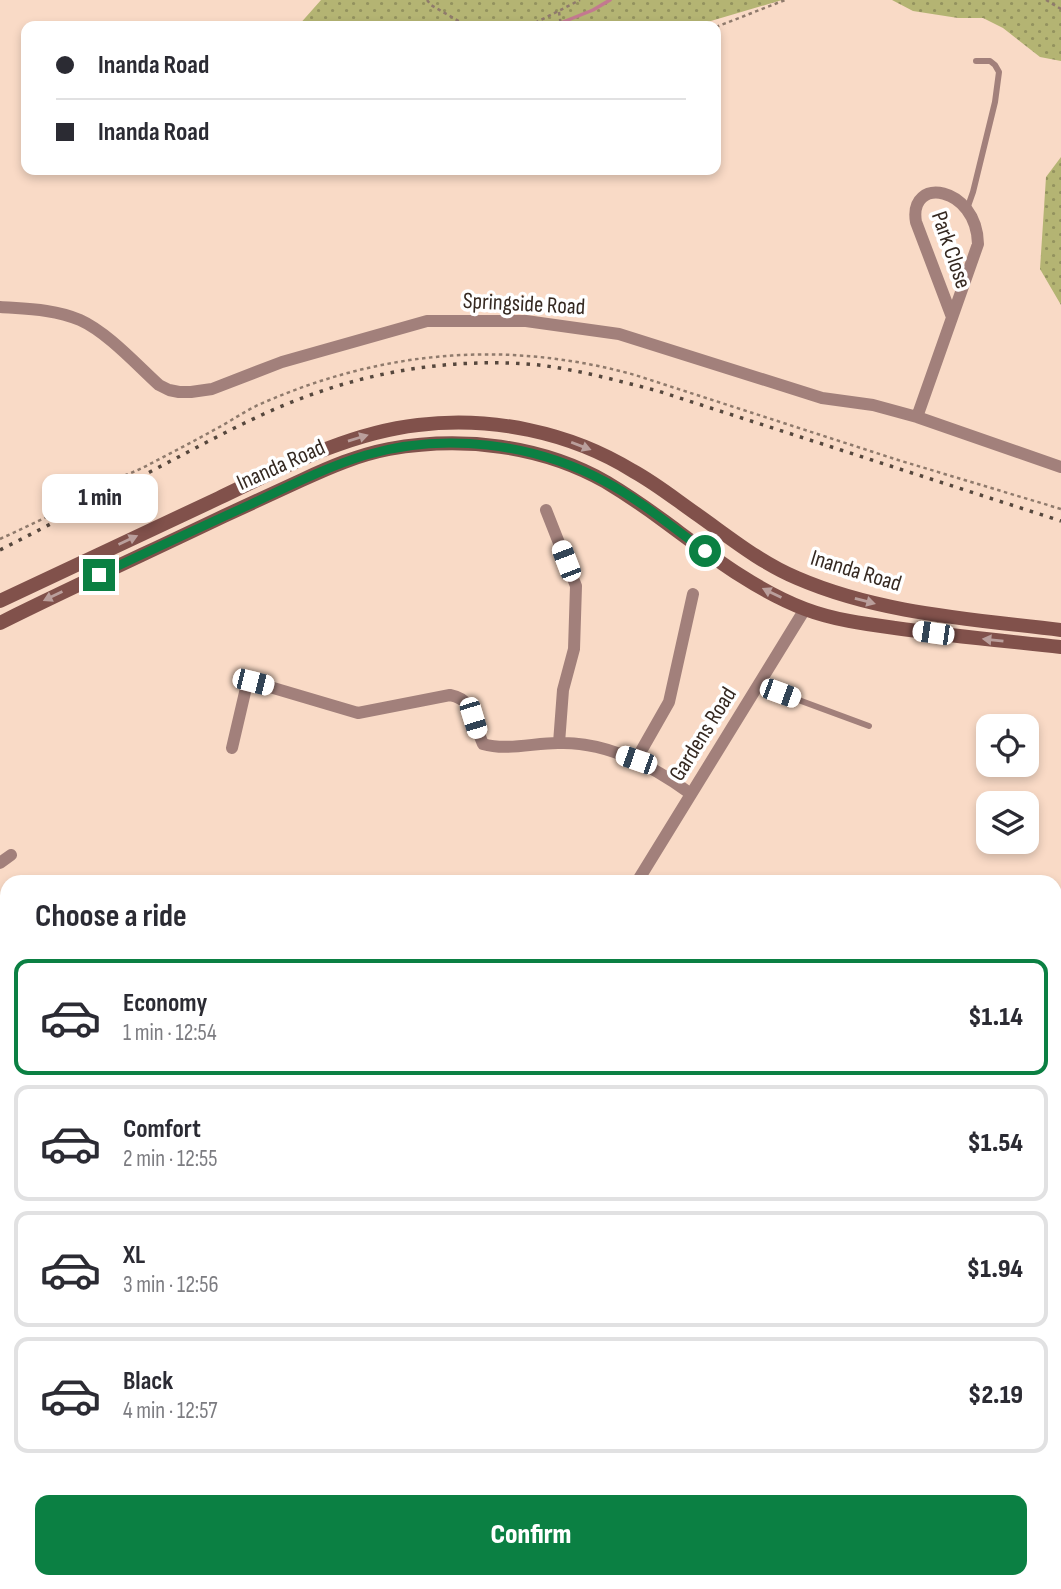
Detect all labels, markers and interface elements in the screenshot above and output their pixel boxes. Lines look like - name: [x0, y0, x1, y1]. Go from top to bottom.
- text: Inanda Road: [98, 50, 209, 81]
- text: Inanda Road: [98, 117, 209, 148]
- street label: Park Close: [925, 208, 977, 292]
- street label: Springside Road: [462, 287, 586, 321]
- street label: Inanda Road: [233, 433, 329, 497]
- one-way arrow: [348, 433, 369, 443]
- one-way arrow: [571, 440, 592, 451]
- callout: 1 min: [41, 474, 157, 522]
- text: 1 min: [78, 484, 122, 512]
- one-way arrow: [118, 535, 138, 546]
- route start: [689, 535, 721, 567]
- car: [549, 538, 584, 584]
- street label: Inanda Road: [807, 544, 905, 598]
- route end: [83, 559, 115, 591]
- one-way arrow: [762, 587, 782, 599]
- one-way arrow: [43, 591, 63, 602]
- one-way arrow: [854, 596, 876, 607]
- car: [911, 620, 956, 646]
- one-way arrow: [982, 635, 1004, 646]
- car: [231, 667, 276, 697]
- car: [757, 676, 804, 710]
- street label: Gardens Road: [663, 682, 743, 786]
- car: [457, 695, 490, 741]
- map controls: [976, 714, 1039, 854]
- button: locate: [976, 714, 1039, 777]
- car: [613, 743, 660, 777]
- button: layers: [976, 791, 1039, 854]
- text: Choose a ride: [35, 897, 187, 936]
- icon: car: [39, 986, 102, 1049]
- text: Economy: [123, 988, 207, 1019]
- text: $1.14: [968, 1002, 1023, 1033]
- text: 1 min · 12:54: [123, 1019, 217, 1047]
- icon: car: [39, 1112, 102, 1175]
- text: Comfort: [123, 1114, 201, 1145]
- text: $1.54: [967, 1128, 1023, 1159]
- text: 2 min · 12:55: [123, 1145, 217, 1173]
- icon: car: [39, 1238, 102, 1301]
- text: XL: [123, 1240, 145, 1271]
- text: $1.94: [967, 1254, 1023, 1285]
- text: 3 min · 12:56: [123, 1271, 219, 1299]
- icon: car: [39, 1364, 102, 1427]
- text: Black: [123, 1366, 173, 1397]
- text: $2.19: [968, 1380, 1023, 1411]
- text: 4 min · 12:57: [123, 1397, 218, 1425]
- button: Confirm: [35, 1495, 1027, 1575]

